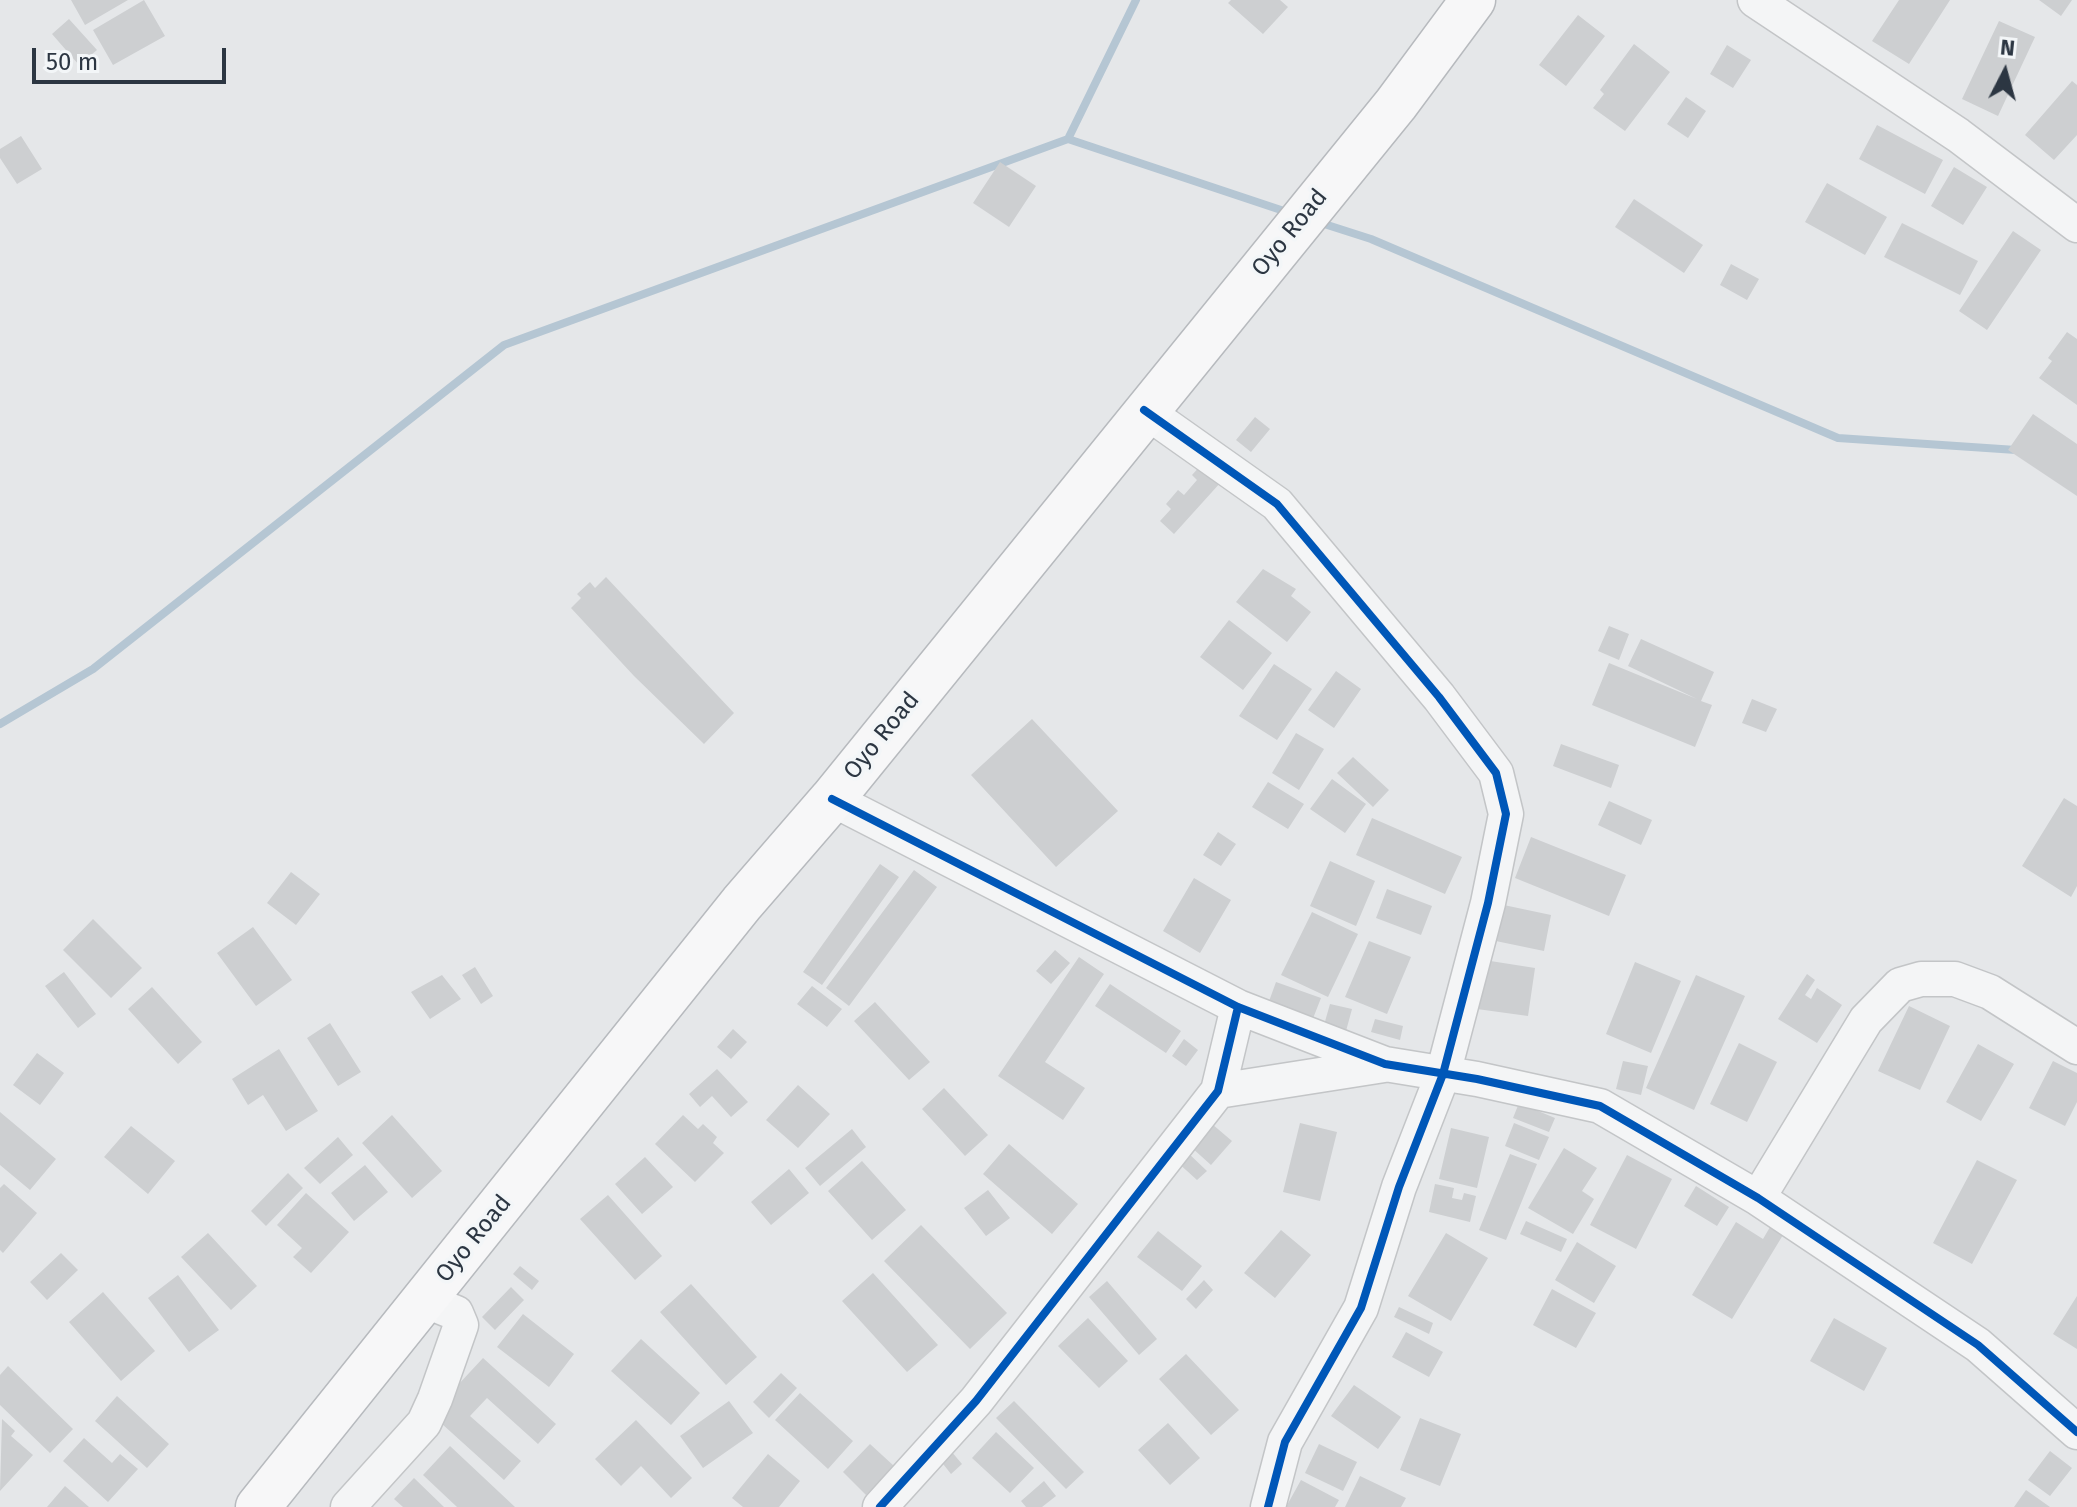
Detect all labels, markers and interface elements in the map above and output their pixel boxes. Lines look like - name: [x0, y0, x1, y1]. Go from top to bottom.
- scale bar: [36, 32, 230, 82]
- north arrow: [1965, 32, 2045, 112]
- text: N: [1999, 33, 2016, 62]
- text: 50 m: [46, 48, 98, 76]
- street label: Oyo Road: [1246, 184, 1334, 282]
- street label: Oyo Road: [838, 687, 926, 785]
- street label: Oyo Road: [430, 1190, 518, 1288]

